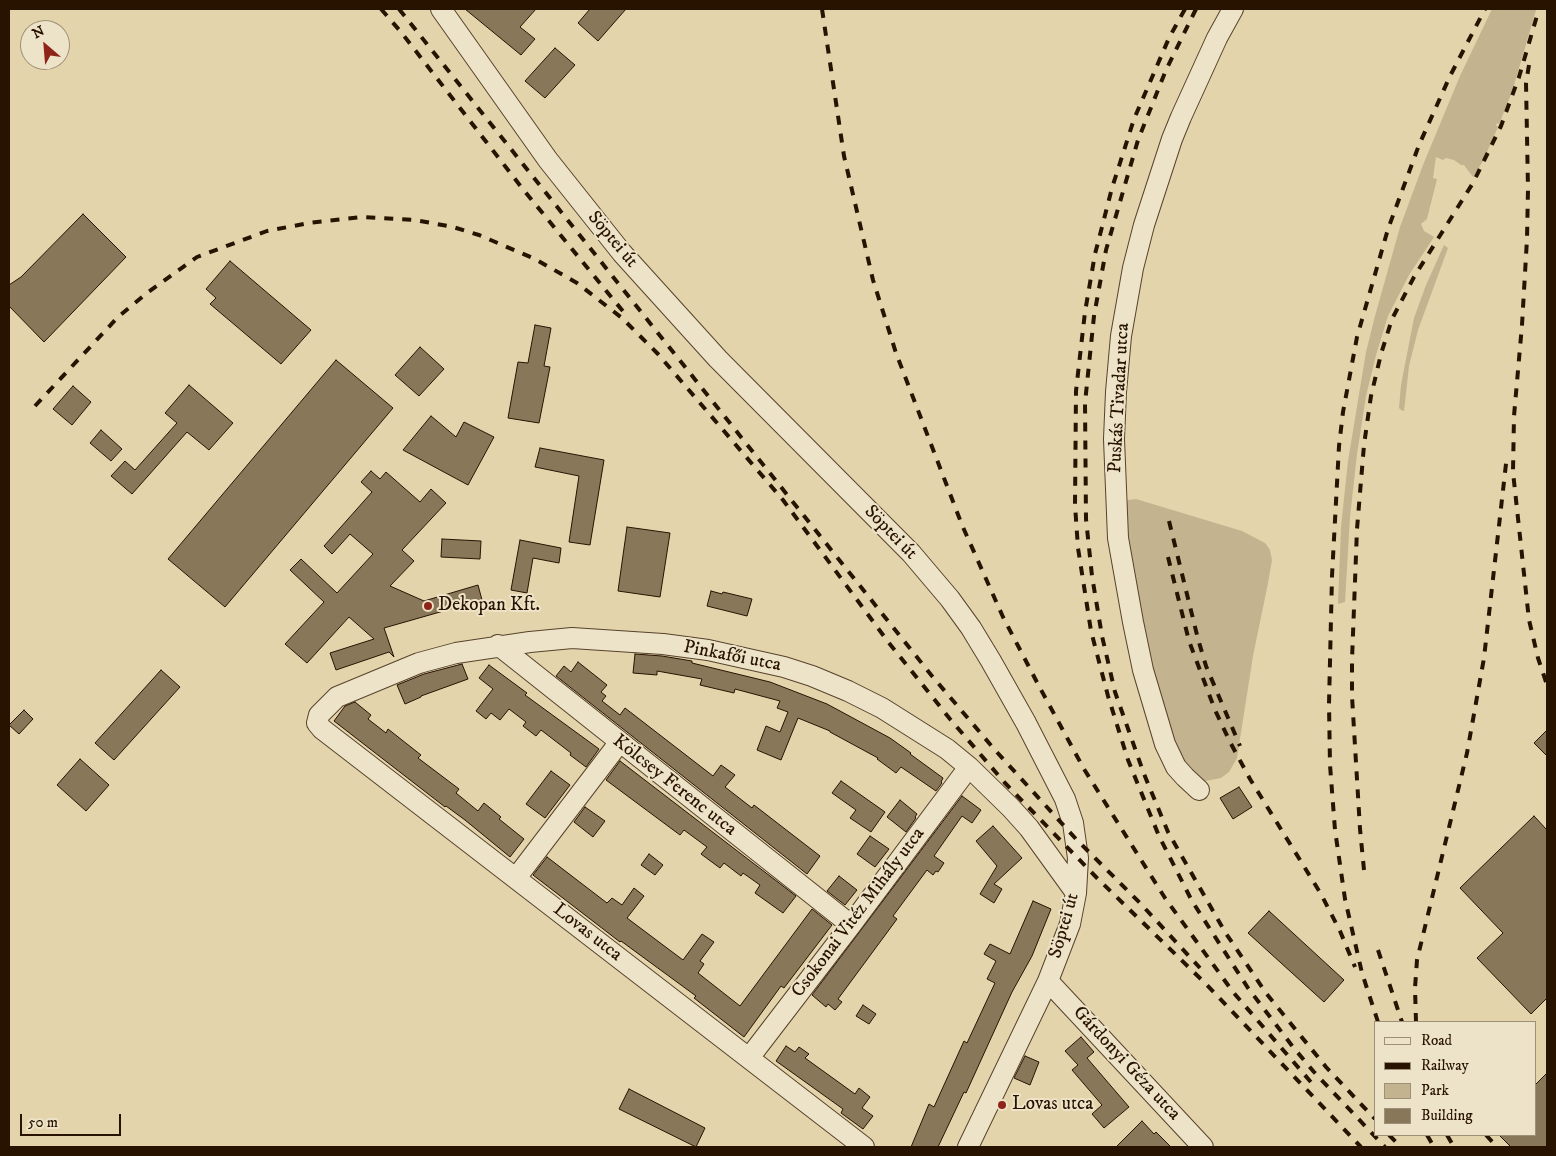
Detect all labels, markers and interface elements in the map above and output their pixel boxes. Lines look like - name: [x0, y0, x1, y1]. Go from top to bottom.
- north arrow: [20, 20, 70, 70]
- text: N: [29, 22, 48, 43]
- street label: Söptei út: [582, 207, 642, 273]
- street label: Puskás Tivadar utca: [1105, 322, 1135, 474]
- street label: Söptei út: [859, 501, 921, 565]
- place label: Dekopan Kft.: [438, 595, 540, 617]
- marker: Dekopan Kft.: [422, 600, 434, 612]
- street label: Pinkafői utca: [681, 636, 783, 678]
- street label: Kölcsey Ferenc utca: [607, 731, 741, 841]
- street label: Csokonai Vitéz Mihály utca: [788, 823, 930, 1003]
- street label: Söptei út: [1045, 891, 1085, 961]
- street label: Lovas utca: [548, 899, 626, 967]
- street label: Gárdonyi Géza utca: [1067, 1002, 1185, 1126]
- legend: [1374, 1021, 1536, 1136]
- text: Road: [1421, 1031, 1452, 1050]
- text: Railway: [1421, 1056, 1469, 1075]
- text: Park: [1421, 1081, 1449, 1100]
- place label: Lovas utca: [1012, 1094, 1093, 1116]
- marker: Lovas utca: [996, 1099, 1008, 1111]
- scale bar: [22, 1104, 124, 1136]
- text: Building: [1421, 1106, 1473, 1125]
- text: 50 m: [28, 1113, 58, 1132]

